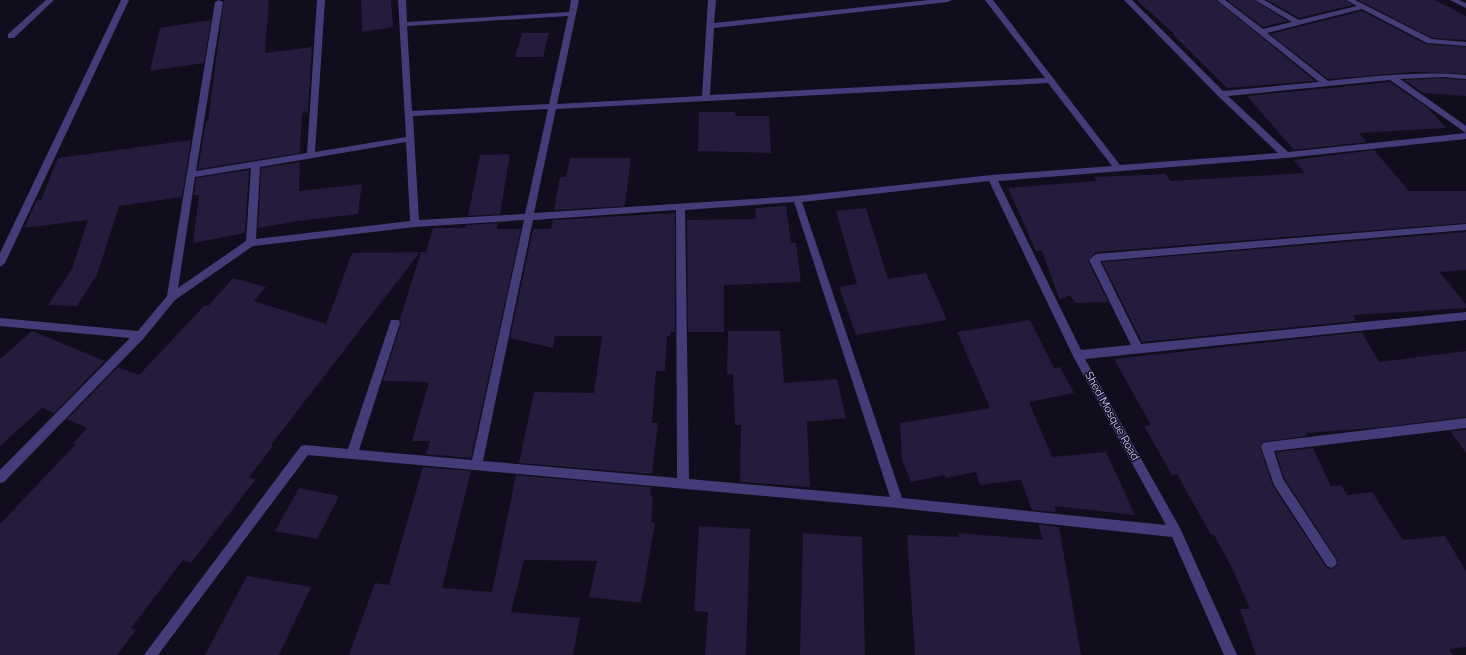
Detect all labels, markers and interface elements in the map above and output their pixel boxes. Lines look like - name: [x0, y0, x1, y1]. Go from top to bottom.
- street label: Shed Mosque Road: [1082, 369, 1142, 463]

